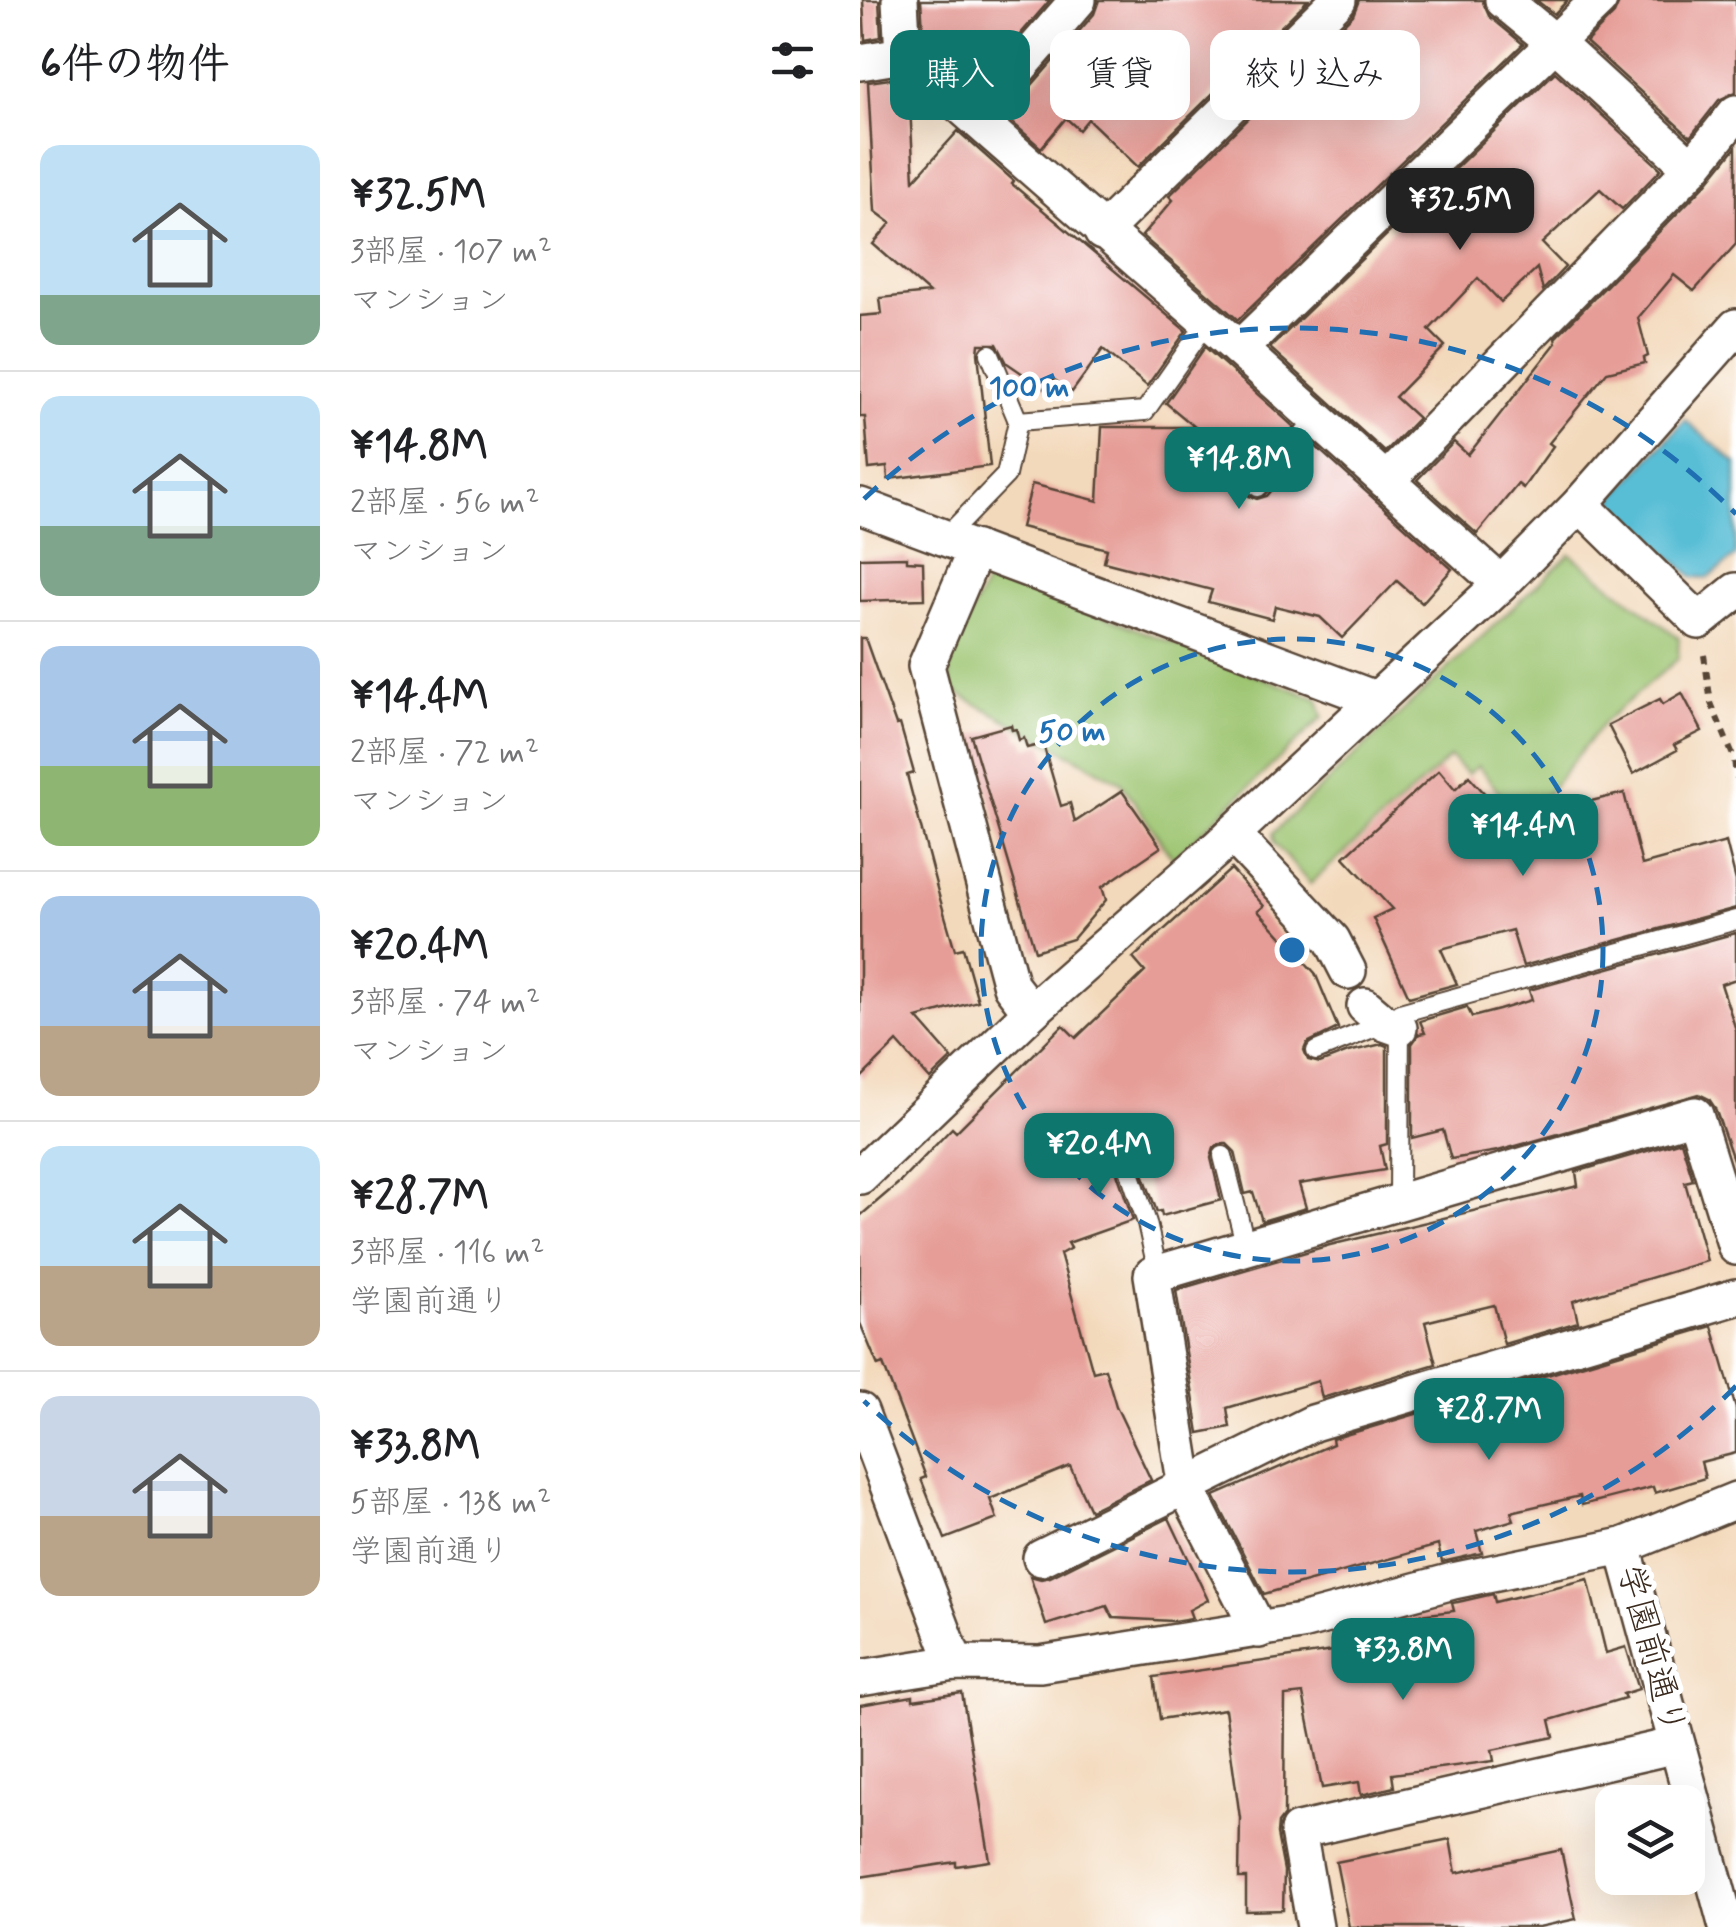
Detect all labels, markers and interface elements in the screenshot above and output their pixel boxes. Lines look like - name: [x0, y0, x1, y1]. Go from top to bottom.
- chip: 購入: [890, 30, 1030, 120]
- chip: 賃貸: [1050, 30, 1190, 120]
- chip: 絞り込み: [1210, 30, 1420, 120]
- icon: filters: [765, 33, 820, 88]
- text: 6件の物件: [40, 38, 230, 93]
- pin: ¥32.5M: [1379, 168, 1541, 253]
- text: ¥32.5M: [350, 169, 486, 224]
- text: ¥32.5M: [1408, 179, 1512, 221]
- icon: home: [120, 185, 240, 305]
- text: 3部屋 · 107 m²: [350, 231, 552, 273]
- text: マンション: [350, 280, 509, 322]
- text: 100 m: [989, 369, 1069, 408]
- text: ¥14.8M: [350, 420, 488, 475]
- pin: ¥14.8M: [1158, 427, 1320, 512]
- icon: home: [120, 436, 240, 556]
- text: ¥14.8M: [1187, 438, 1291, 480]
- text: 2部屋 · 56 m²: [350, 482, 539, 524]
- text: マンション: [350, 531, 509, 573]
- text: ¥14.4M: [350, 670, 489, 725]
- icon: home: [120, 686, 240, 806]
- text: 50 m: [1038, 713, 1106, 752]
- text: 2部屋 · 72 m²: [350, 732, 539, 774]
- text: マンション: [350, 781, 509, 823]
- pin: ¥14.4M: [1442, 794, 1604, 879]
- text: ¥14.4M: [1470, 805, 1576, 847]
- text: ¥20.4M: [350, 920, 489, 975]
- centre of rings: [1274, 932, 1310, 968]
- icon: home: [120, 936, 240, 1056]
- text: 3部屋 · 74 m²: [350, 982, 540, 1024]
- text: マンション: [350, 1031, 509, 1073]
- pin: ¥20.4M: [1018, 1113, 1180, 1198]
- text: ¥20.4M: [1046, 1124, 1152, 1166]
- text: ¥28.7M: [350, 1170, 489, 1225]
- icon: home: [120, 1186, 240, 1306]
- text: 3部屋 · 116 m²: [350, 1232, 545, 1274]
- text: 学園前通り: [350, 1281, 510, 1323]
- pin: ¥28.7M: [1408, 1378, 1570, 1463]
- text: ¥28.7M: [1436, 1389, 1542, 1431]
- text: ¥33.8M: [350, 1420, 480, 1475]
- icon: home: [120, 1436, 240, 1556]
- text: 5部屋 · 138 m²: [350, 1482, 551, 1524]
- text: 学園前通り: [350, 1531, 510, 1573]
- street label: 学園前通り: [1606, 1560, 1696, 1740]
- pin: ¥33.8M: [1322, 1618, 1484, 1703]
- text: ¥33.8M: [1353, 1629, 1453, 1671]
- map controls: [1595, 1785, 1705, 1895]
- button: layers: [1595, 1785, 1705, 1895]

